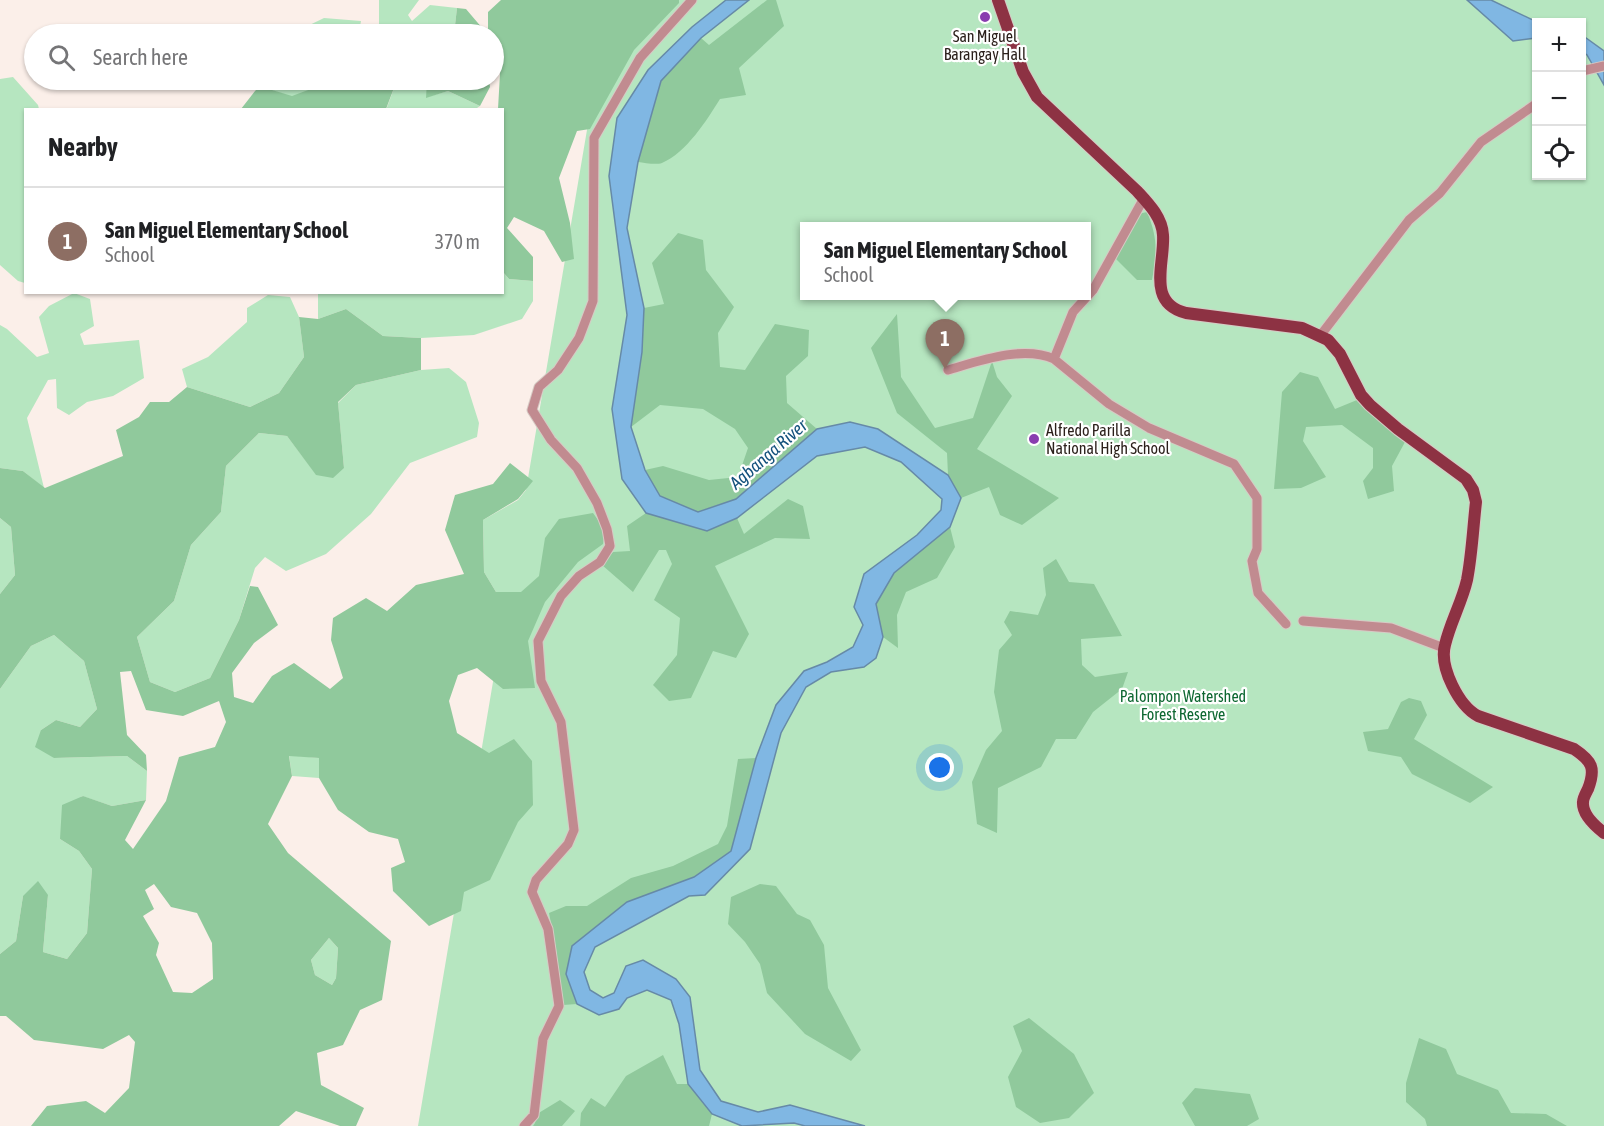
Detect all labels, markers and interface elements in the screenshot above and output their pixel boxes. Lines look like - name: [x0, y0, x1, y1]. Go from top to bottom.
- marker: San Miguel Barangay Hall: [978, 10, 992, 24]
- map controls: [1532, 18, 1586, 180]
- button: +: [1532, 18, 1586, 72]
- search box: [24, 24, 504, 90]
- place label: San Miguel Barangay Hall: [944, 27, 1027, 64]
- icon: search: [45, 41, 78, 74]
- text: Search here: [93, 44, 188, 70]
- button: −: [1532, 72, 1586, 126]
- button: locate: [1532, 126, 1586, 180]
- text: Nearby: [48, 132, 118, 162]
- text: San Miguel Elementary School: [105, 217, 348, 243]
- popup: [800, 222, 1091, 300]
- text: 1: [63, 230, 72, 253]
- text: 370 m: [435, 230, 480, 253]
- text: San Miguel Elementary School: [824, 237, 1067, 263]
- text: School: [105, 243, 155, 266]
- text: School: [824, 263, 874, 286]
- pin: 1: [926, 320, 964, 369]
- water label: Agbanga River: [724, 414, 812, 494]
- place label: Alfredo Parilla National High School: [1046, 421, 1171, 458]
- marker: Alfredo Parilla National High School: [1027, 432, 1041, 446]
- park label: Palompon Watershed Forest Reserve: [1120, 687, 1246, 723]
- your location: [925, 753, 954, 782]

